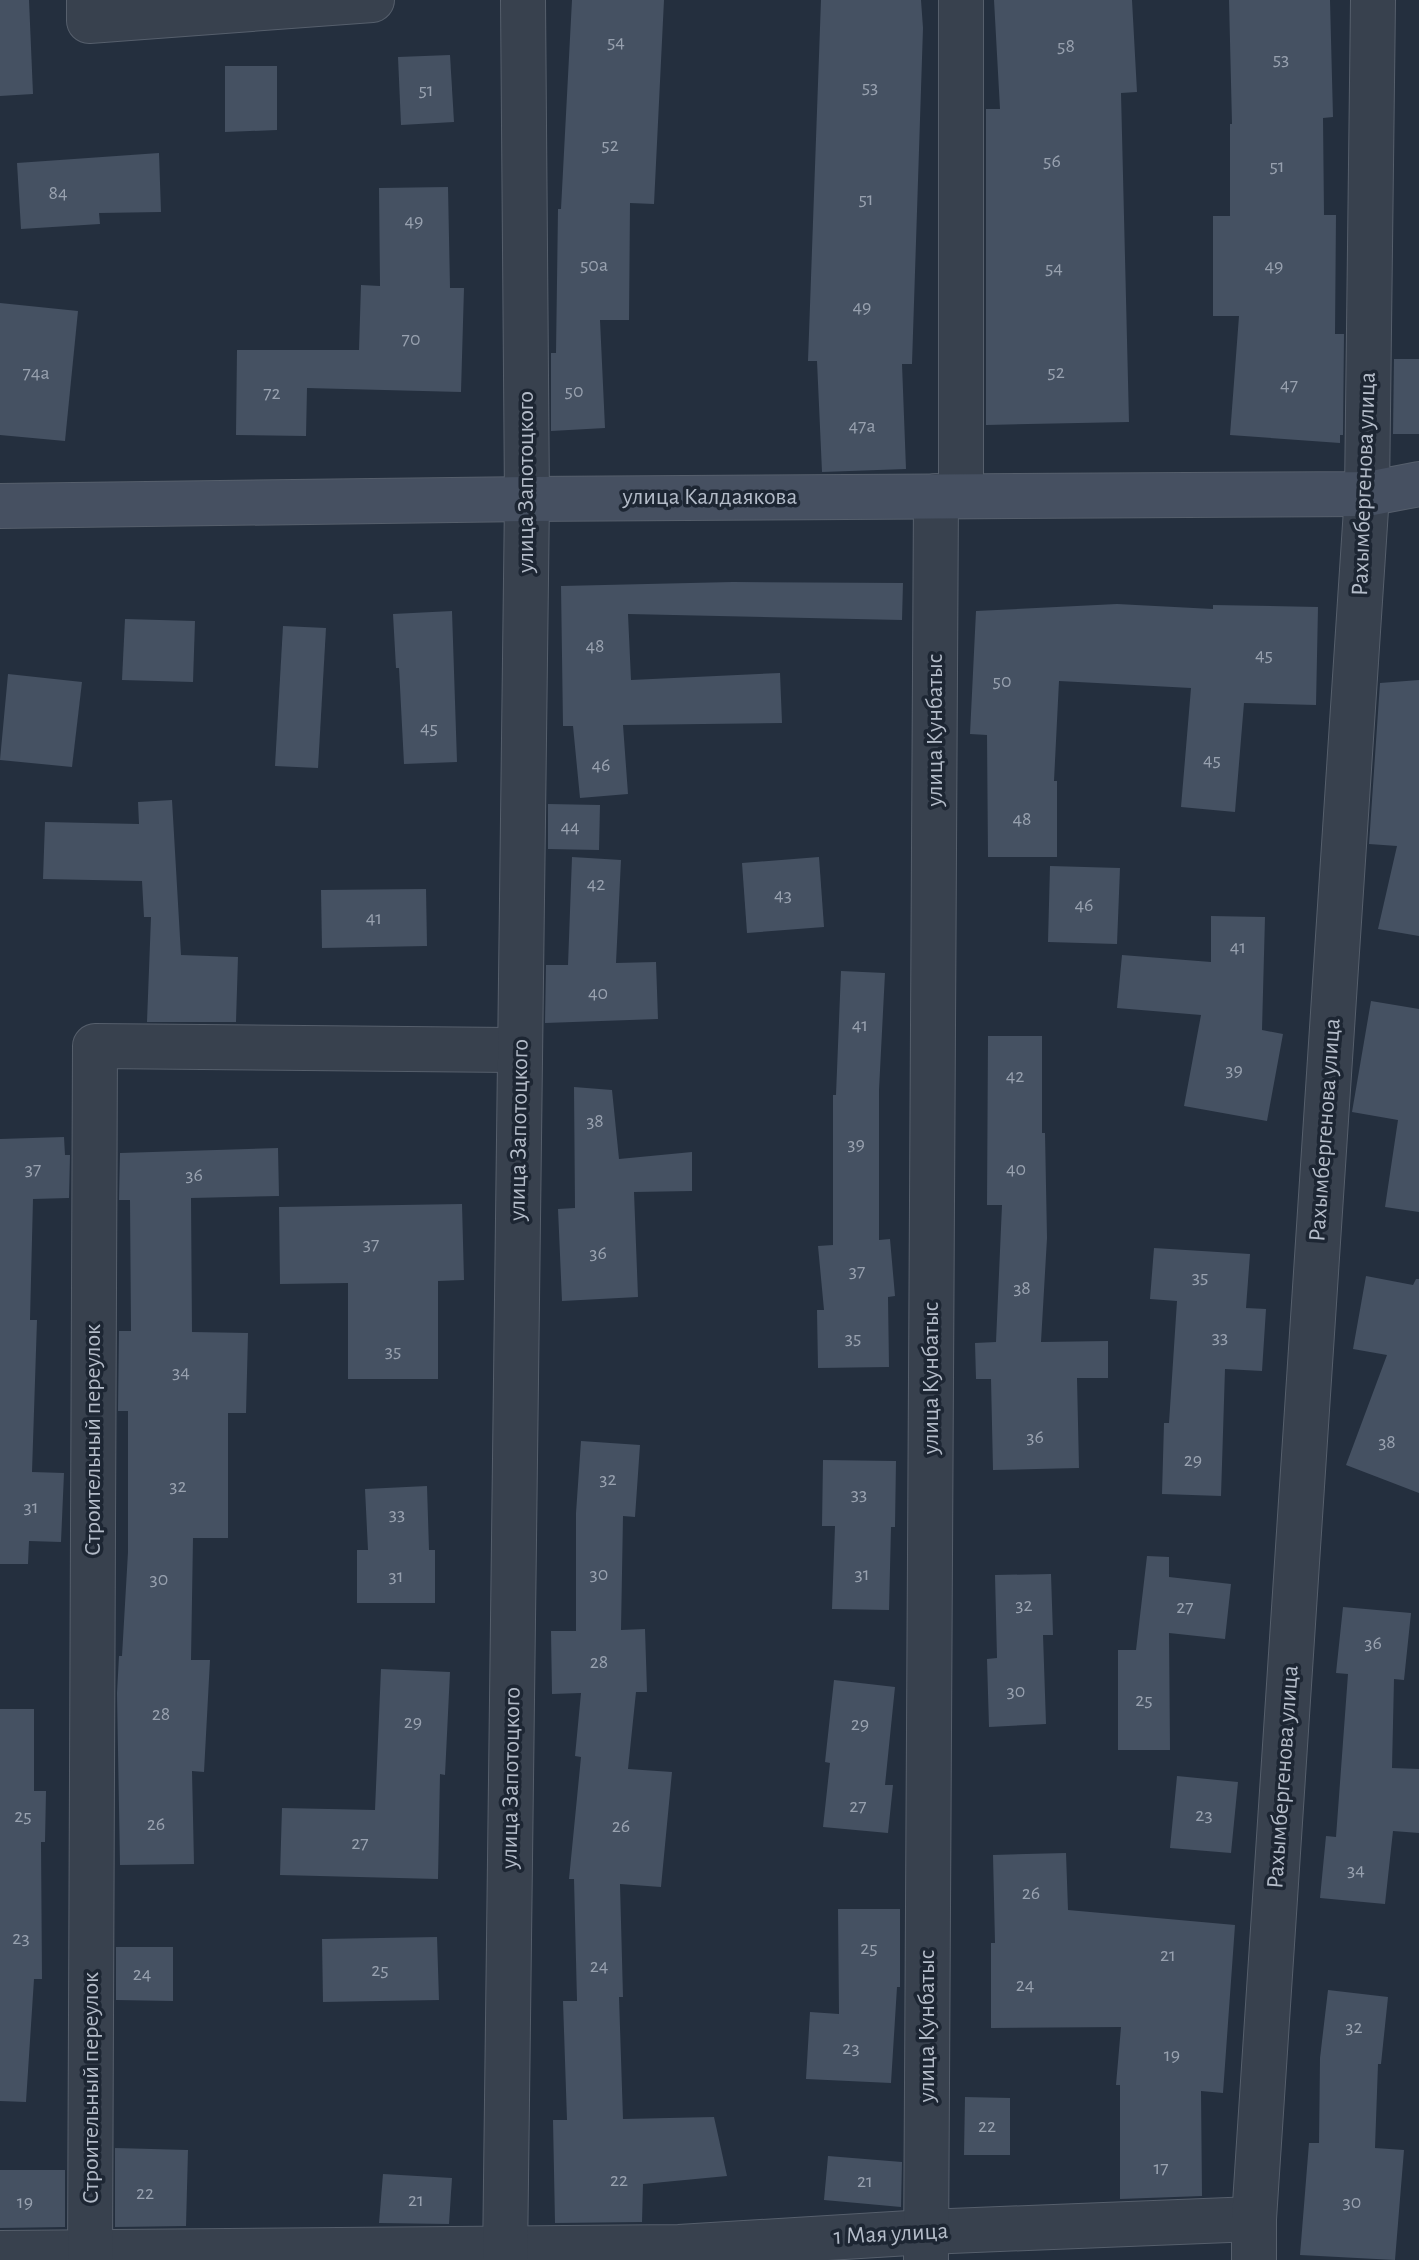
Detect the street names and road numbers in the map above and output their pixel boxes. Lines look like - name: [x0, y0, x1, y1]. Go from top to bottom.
- street label: Рахымбергенова улица: [1348, 372, 1380, 596]
- street label: улица Запотоцкого: [514, 391, 538, 574]
- street label: улица Калдаякова: [622, 485, 797, 509]
- street label: улица Кунбатыс: [923, 654, 947, 807]
- street label: Рахымбергенова улица: [1305, 1017, 1345, 1243]
- street label: улица Запотоцкого: [505, 1039, 533, 1222]
- street label: улица Кунбатыс: [919, 1302, 943, 1455]
- street label: Строительный переулок: [81, 1324, 105, 1556]
- street label: Рахымбергенова улица: [1263, 1664, 1303, 1890]
- street label: улица Запотоцкого: [497, 1687, 525, 1870]
- street label: улица Кунбатыс: [915, 1950, 939, 2103]
- street label: Строительный переулок: [79, 1972, 103, 2204]
- street label: 1 Мая улица: [833, 2219, 949, 2249]

